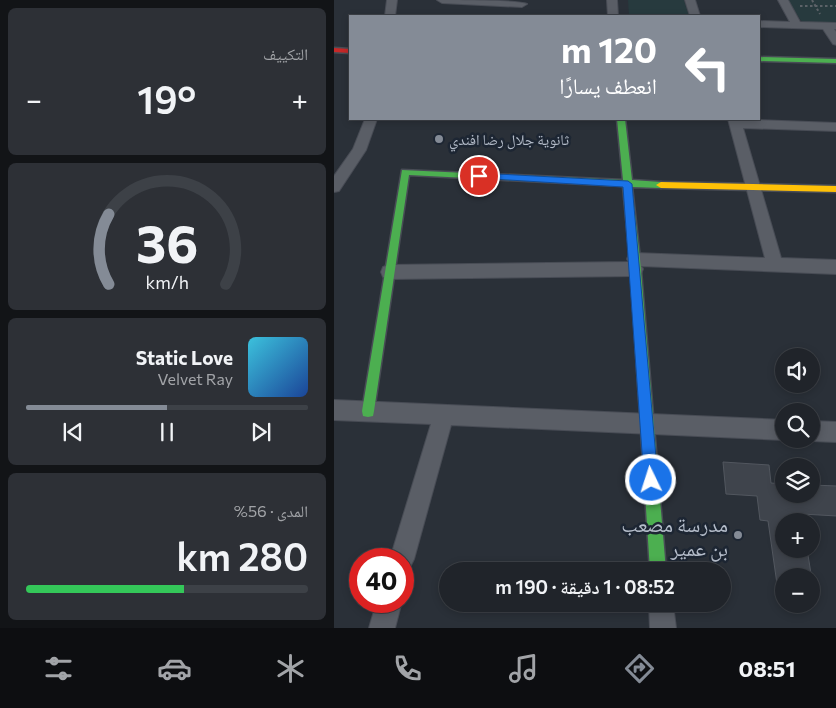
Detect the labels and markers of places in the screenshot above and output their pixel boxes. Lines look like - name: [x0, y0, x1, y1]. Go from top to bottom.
- place label: ثانوية جلال رضا افندي: [449, 130, 569, 152]
- marker: ثانوية جلال رضا افندي: [433, 133, 445, 145]
- pin: [458, 155, 500, 197]
- place label: مدرسة مصعب بن عمير: [621, 511, 728, 562]
- marker: مدرسة مصعب بن عمير: [732, 529, 744, 541]

